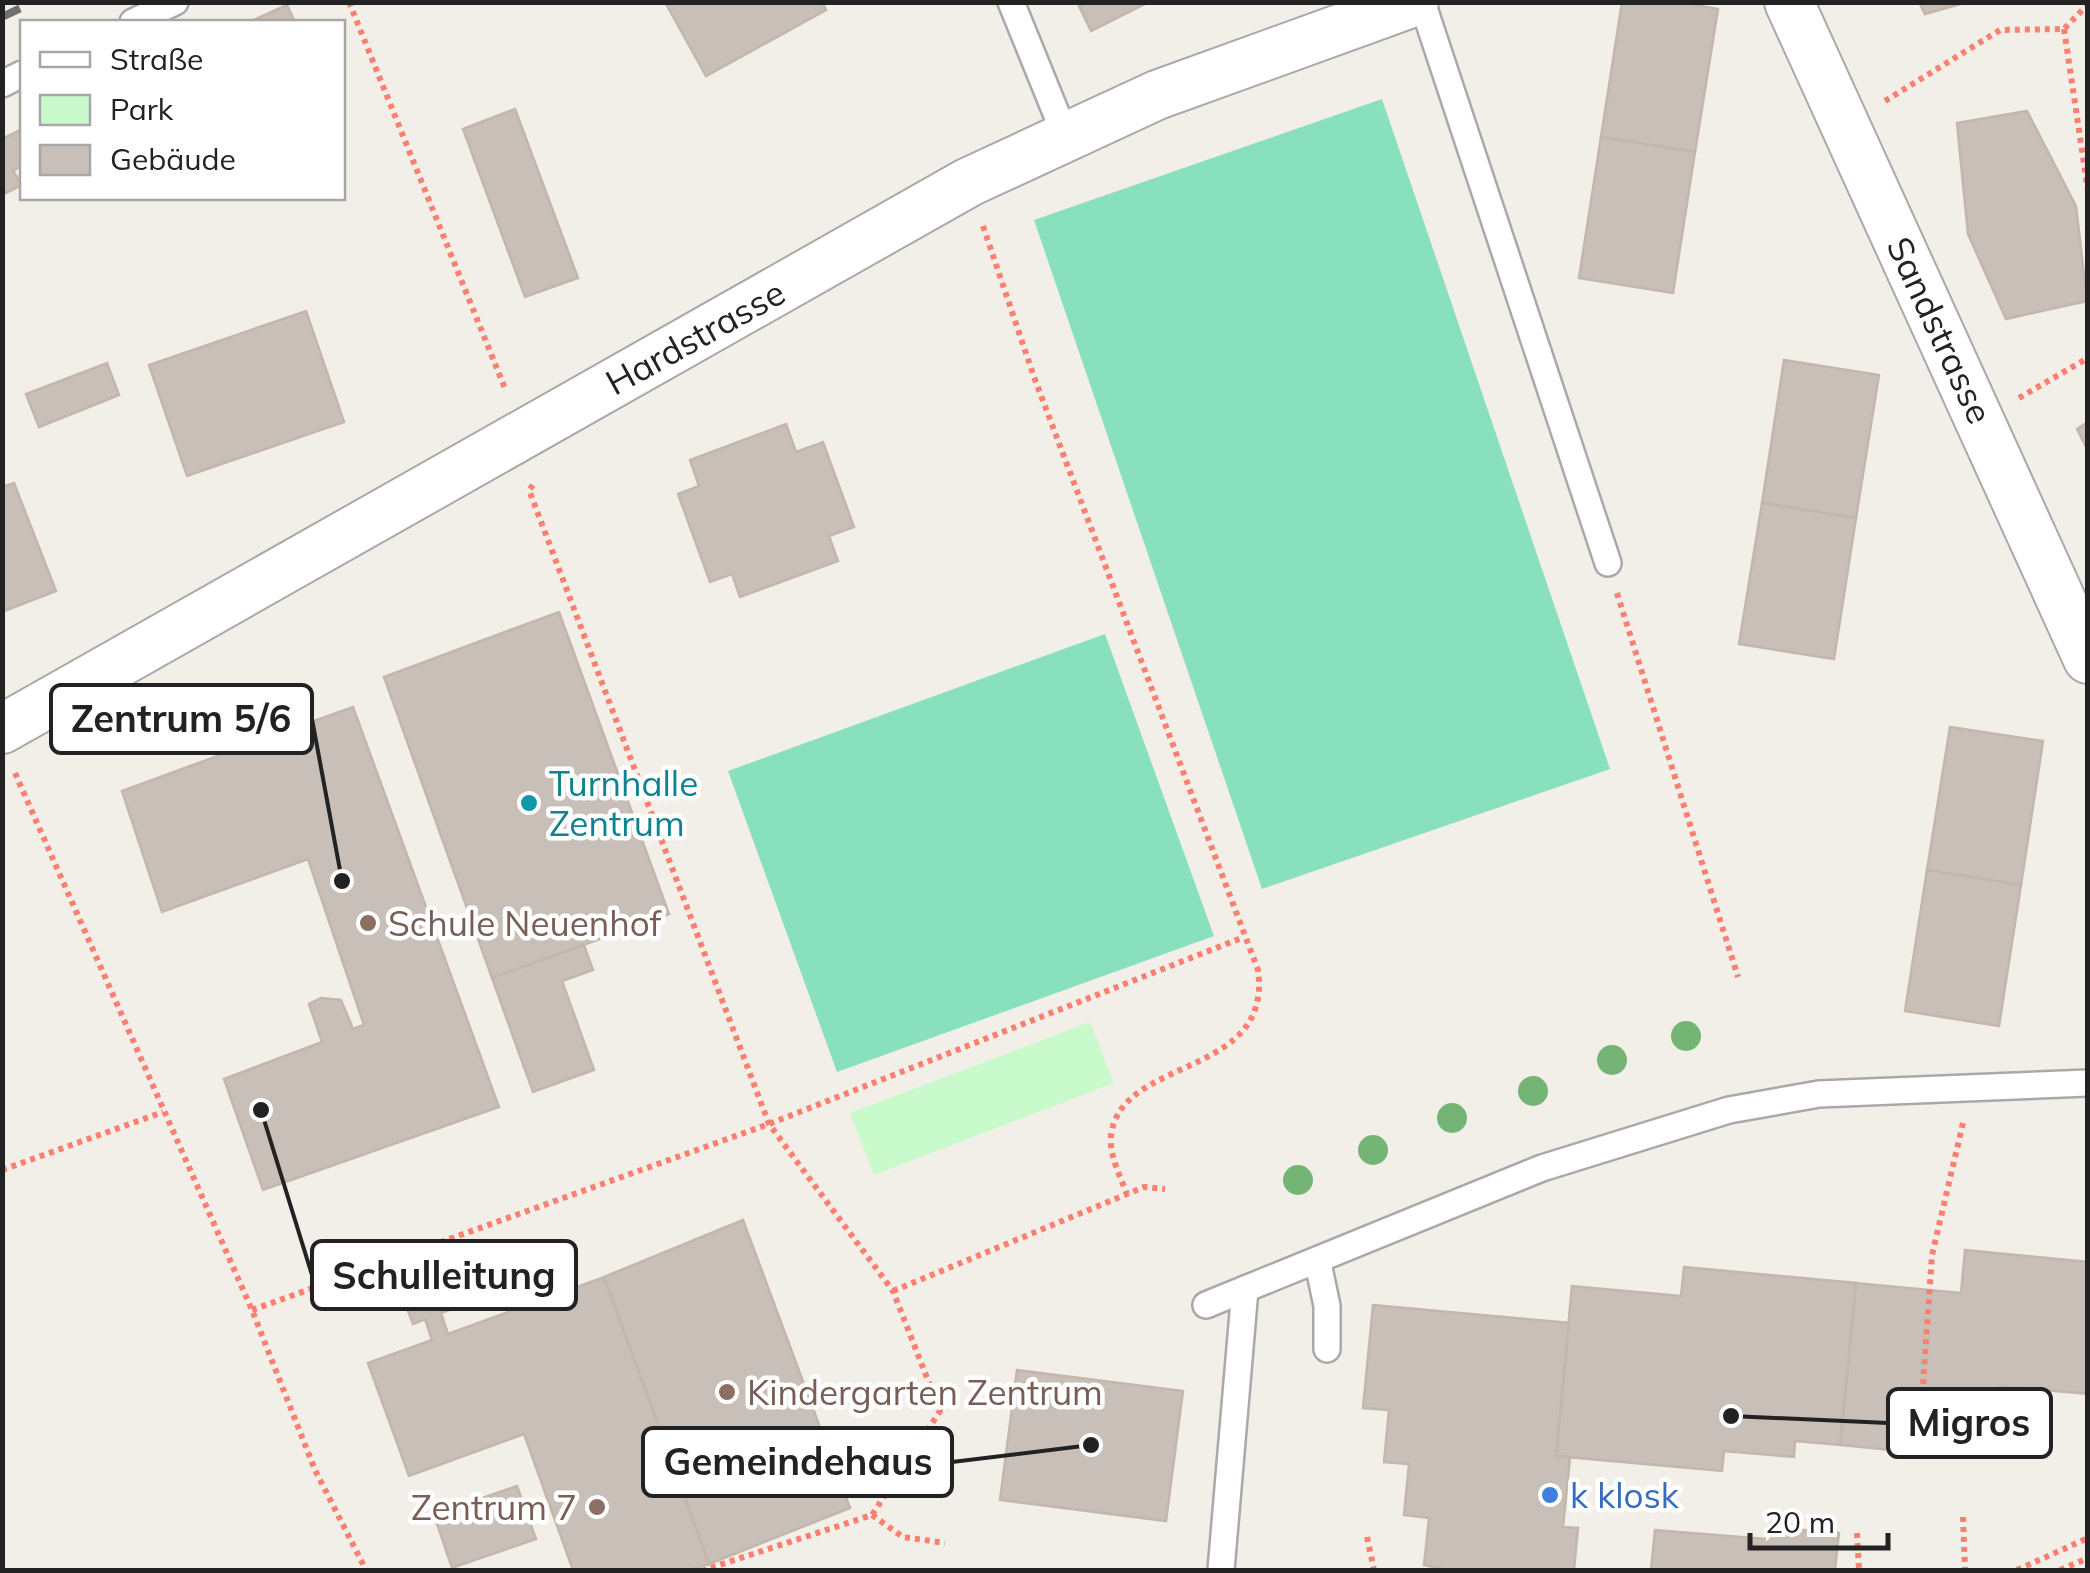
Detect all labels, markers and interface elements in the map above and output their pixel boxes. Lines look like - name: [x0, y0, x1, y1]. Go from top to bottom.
- legend: [20, 20, 345, 200]
- text: Straße: [110, 40, 203, 78]
- text: Park: [110, 90, 174, 128]
- text: Gebäude: [110, 140, 236, 178]
- street label: Sandstrasse: [1878, 230, 2002, 430]
- street label: Hardstrasse: [598, 270, 792, 404]
- callout: Zentrum 5/6: [51, 685, 312, 753]
- text: Zentrum 5/6: [71, 694, 291, 742]
- place label: Turnhalle Zentrum: [549, 761, 698, 845]
- marker: Turnhalle Zentrum: [518, 792, 540, 814]
- place label: Schule Neuenhof: [388, 901, 663, 945]
- marker: Schule Neuenhof: [357, 912, 379, 934]
- callout: Schulleitung: [312, 1241, 576, 1309]
- text: Schulleitung: [332, 1251, 556, 1299]
- place label: Kindergarten Zentrum: [747, 1370, 1103, 1414]
- marker: Kindergarten Zentrum: [716, 1381, 738, 1403]
- callout: Migros: [1888, 1389, 2051, 1457]
- text: Migros: [1908, 1398, 2030, 1446]
- callout: Gemeindehaus: [643, 1428, 952, 1496]
- text: Gemeindehaus: [663, 1437, 933, 1485]
- place label: k klosk: [1570, 1473, 1680, 1517]
- marker: k klosk: [1539, 1484, 1561, 1506]
- place label: Zentrum 7: [411, 1485, 577, 1529]
- scale bar: [1750, 1488, 1888, 1550]
- marker: Zentrum 7: [586, 1496, 608, 1518]
- text: 20 m: [1765, 1503, 1835, 1541]

